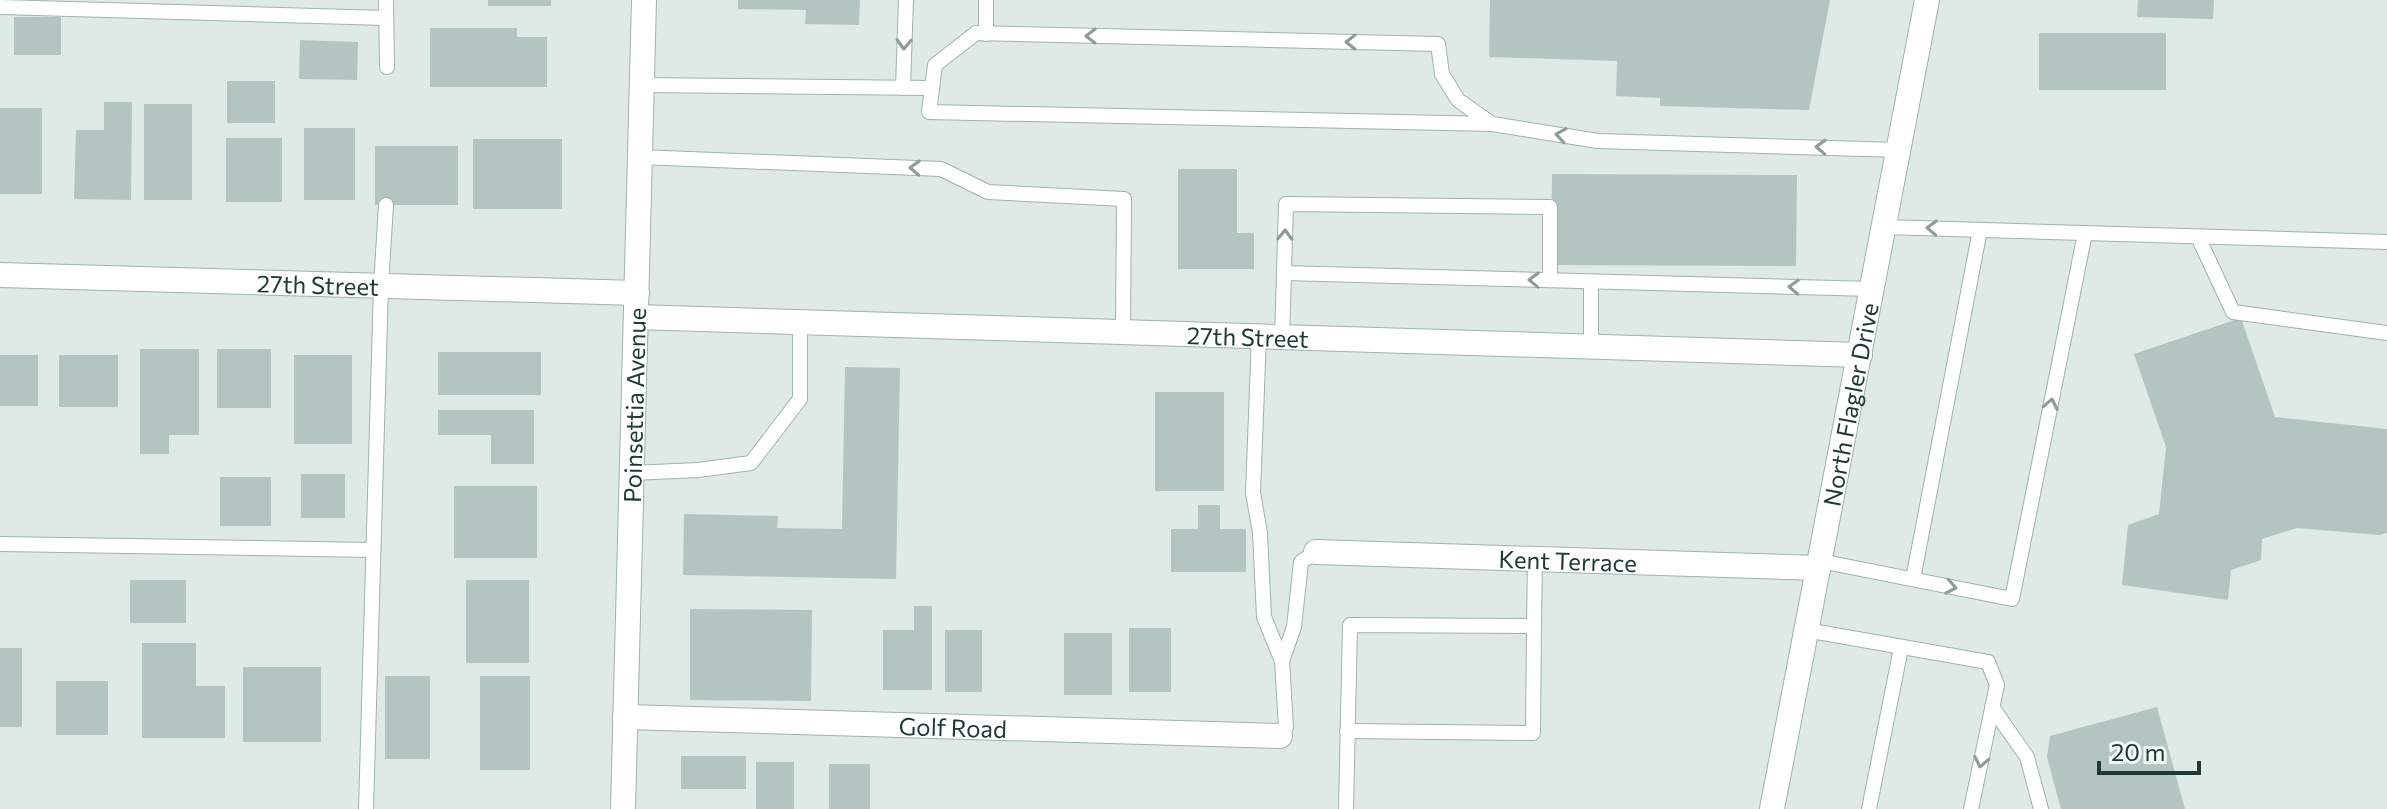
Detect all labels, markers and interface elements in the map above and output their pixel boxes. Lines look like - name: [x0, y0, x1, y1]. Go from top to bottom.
- one-way arrow: [1084, 28, 1097, 45]
- one-way arrow: [1344, 34, 1357, 51]
- one-way arrow: [896, 38, 913, 51]
- one-way arrow: [1554, 127, 1568, 144]
- one-way arrow: [1814, 138, 1827, 155]
- one-way arrow: [908, 160, 921, 177]
- one-way arrow: [1925, 220, 1938, 237]
- one-way arrow: [1276, 228, 1293, 241]
- street label: 27th Street: [256, 268, 379, 300]
- one-way arrow: [1527, 271, 1540, 289]
- one-way arrow: [1787, 279, 1800, 296]
- street label: North Flagler Drive: [1816, 300, 1883, 509]
- street label: Poinsettia Avenue: [616, 307, 651, 503]
- street label: 27th Street: [1186, 320, 1309, 352]
- one-way arrow: [2042, 398, 2059, 411]
- street label: Kent Terrace: [1498, 543, 1638, 577]
- one-way arrow: [1945, 577, 1958, 594]
- street label: Golf Road: [898, 710, 1007, 743]
- scale bar: [2099, 725, 2199, 775]
- text: 20 m: [2111, 737, 2165, 766]
- one-way arrow: [1973, 755, 1990, 769]

